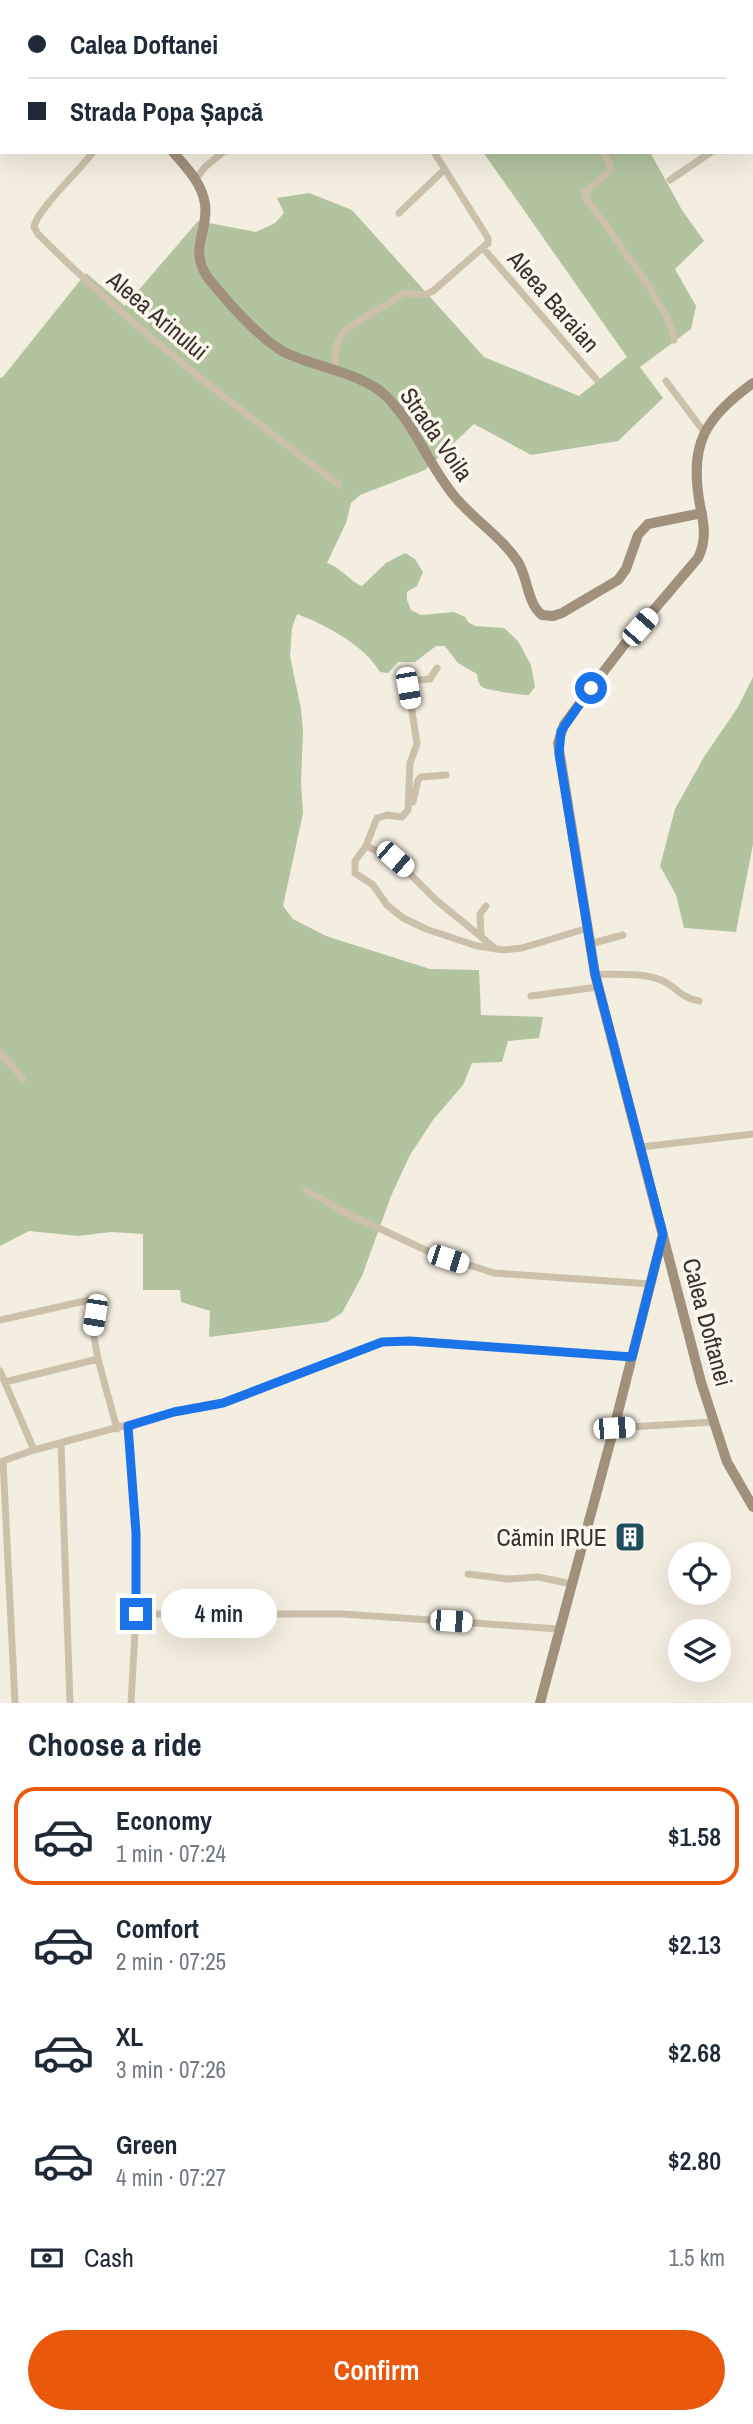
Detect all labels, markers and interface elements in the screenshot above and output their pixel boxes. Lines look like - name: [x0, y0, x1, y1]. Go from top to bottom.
- text: Calea Doftanei: [70, 27, 218, 62]
- text: Strada Popa Șapcă: [70, 94, 263, 129]
- street label: Aleea Baraian: [500, 243, 607, 359]
- street label: Aleea Arinului: [100, 263, 215, 367]
- street label: Strada Voila: [393, 381, 481, 487]
- car: [619, 604, 662, 650]
- car: [395, 665, 422, 711]
- route start: [575, 672, 607, 704]
- car: [373, 837, 418, 881]
- car: [425, 1243, 472, 1275]
- street label: Calea Doftanei: [676, 1254, 740, 1390]
- car: [82, 1293, 109, 1337]
- car: [593, 1416, 636, 1440]
- building icon: Cămin IRUE: [613, 1520, 647, 1554]
- place label: Cămin IRUE: [497, 1521, 607, 1553]
- map controls: [668, 1542, 731, 1682]
- button: locate: [668, 1542, 731, 1605]
- callout: 4 min: [160, 1590, 276, 1638]
- route end: [120, 1598, 152, 1630]
- text: 4 min: [195, 1598, 243, 1629]
- car: [430, 1609, 473, 1633]
- button: layers: [668, 1619, 731, 1682]
- text: Choose a ride: [28, 1723, 202, 1766]
- text: Economy: [116, 1803, 212, 1838]
- icon: car: [32, 1805, 95, 1868]
- text: $1.58: [668, 1819, 721, 1854]
- text: 1 min · 07:24: [116, 1838, 226, 1869]
- text: Comfort: [116, 1911, 199, 1946]
- icon: car: [32, 1913, 95, 1976]
- text: $2.13: [668, 1927, 721, 1962]
- text: 2 min · 07:25: [116, 1946, 226, 1977]
- text: XL: [116, 2019, 143, 2054]
- icon: car: [32, 2021, 95, 2084]
- text: $2.68: [668, 2035, 721, 2070]
- text: 3 min · 07:26: [116, 2054, 226, 2085]
- text: Green: [116, 2127, 178, 2162]
- icon: car: [32, 2129, 95, 2192]
- text: $2.80: [668, 2143, 721, 2178]
- text: 4 min · 07:27: [116, 2162, 226, 2193]
- icon: cash: [28, 2239, 66, 2277]
- text: Cash: [84, 2240, 134, 2275]
- text: 1.5 km: [668, 2242, 725, 2273]
- button: Confirm: [28, 2330, 725, 2410]

